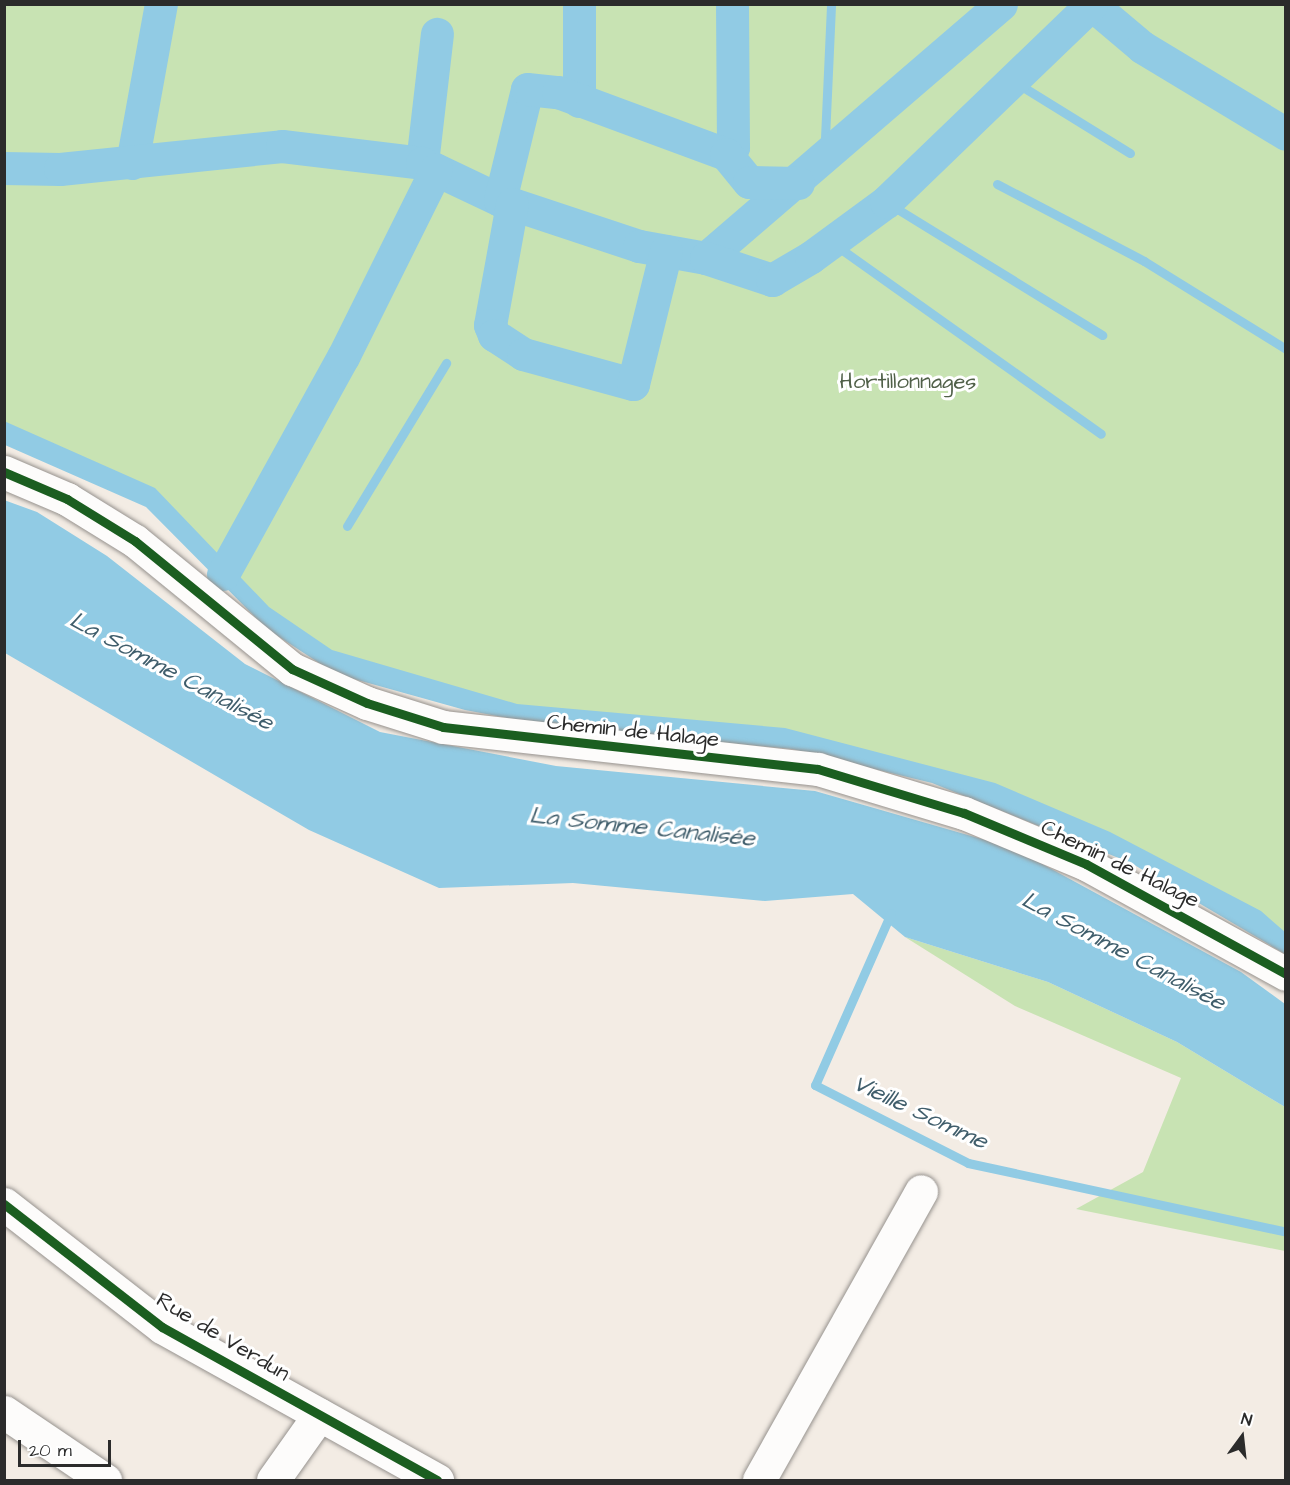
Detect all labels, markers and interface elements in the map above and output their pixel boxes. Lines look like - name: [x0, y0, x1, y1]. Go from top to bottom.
- park label: Hortillonnages: [840, 369, 976, 395]
- water label: La Somme Canalisée: [64, 606, 278, 738]
- street label: Chemin de Halage: [546, 709, 720, 753]
- water label: La Somme Canalisée: [528, 802, 756, 854]
- street label: Chemin de Halage: [1036, 814, 1204, 914]
- water label: La Somme Canalisée: [1016, 886, 1230, 1018]
- water label: Vieille Somme: [848, 1069, 992, 1157]
- street label: Rue de Verdun: [152, 1287, 294, 1387]
- north arrow: [1212, 1407, 1272, 1467]
- text: N: [1239, 1408, 1254, 1432]
- scale bar: [21, 1428, 114, 1466]
- text: 20 m: [29, 1438, 72, 1463]

